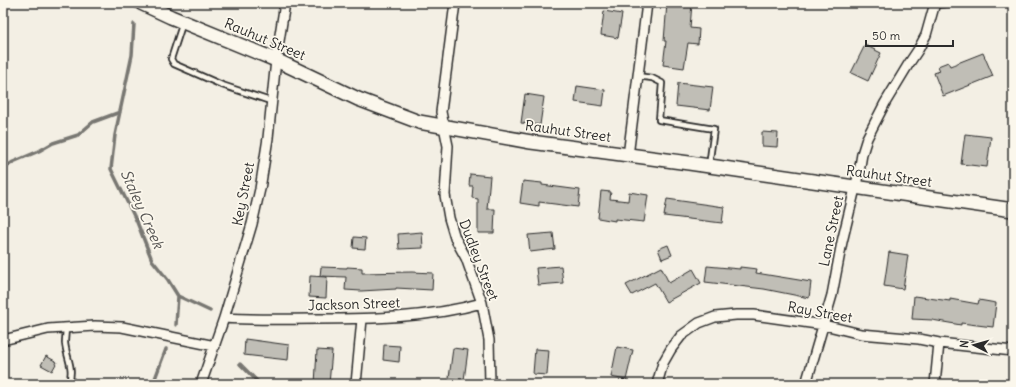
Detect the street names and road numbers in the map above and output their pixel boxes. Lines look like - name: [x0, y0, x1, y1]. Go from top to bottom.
- street label: Rauhut Street: [222, 14, 309, 64]
- street label: Rauhut Street: [524, 116, 612, 146]
- street label: Key Street: [228, 160, 258, 227]
- street label: Rauhut Street: [845, 161, 933, 191]
- street label: Lane Street: [815, 194, 847, 268]
- street label: Dudley Street: [455, 217, 503, 303]
- street label: Jackson Street: [308, 293, 401, 315]
- street label: Ray Street: [786, 297, 854, 327]

